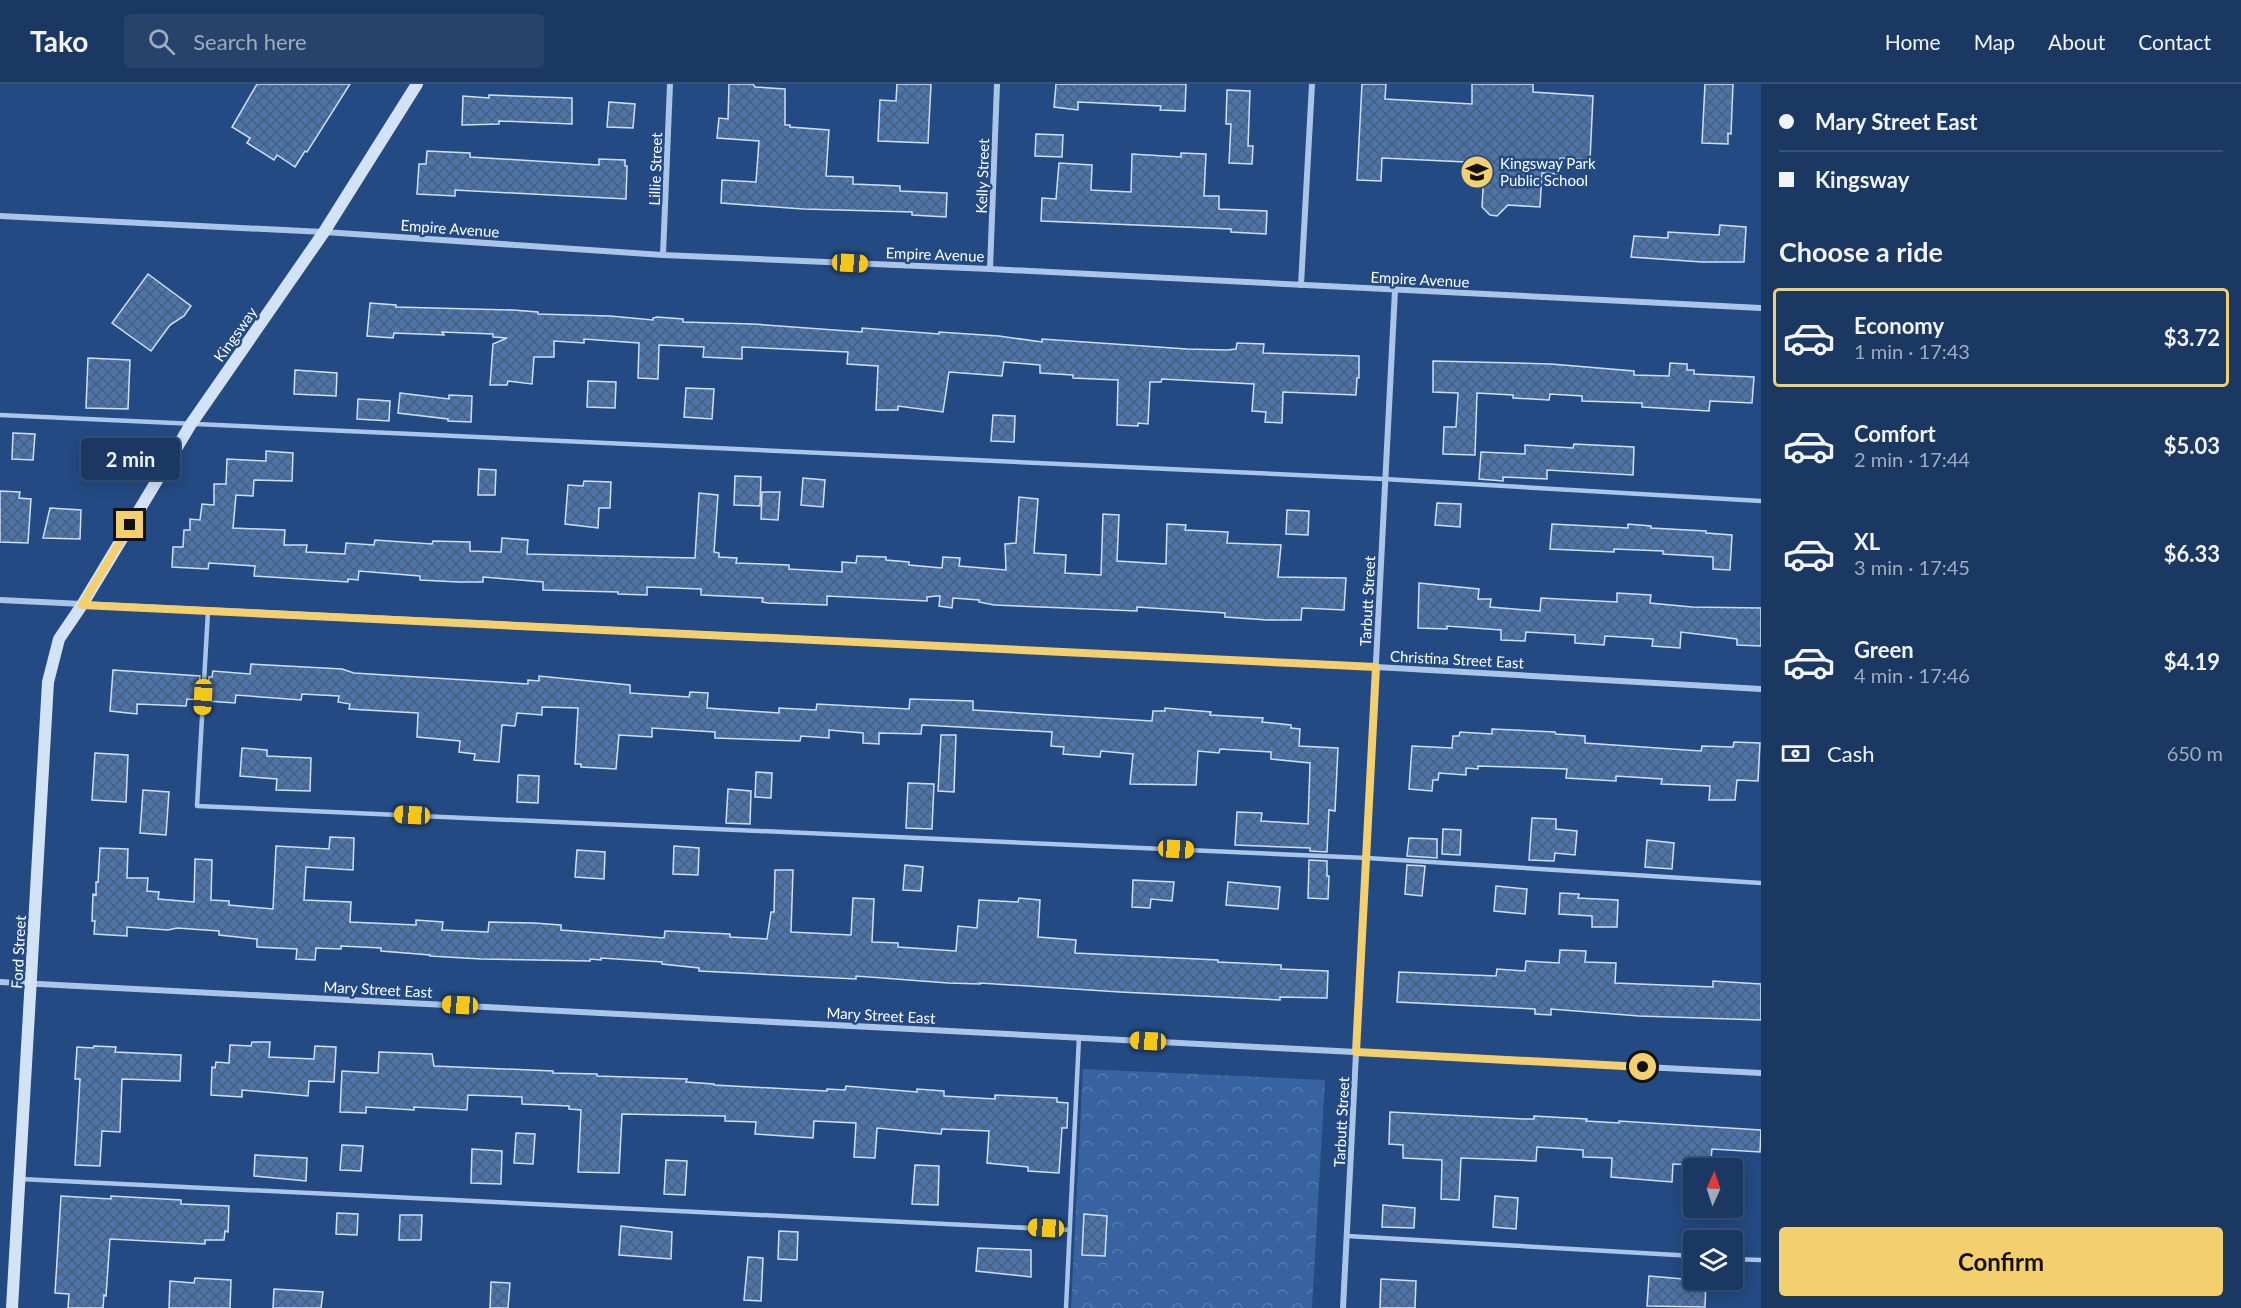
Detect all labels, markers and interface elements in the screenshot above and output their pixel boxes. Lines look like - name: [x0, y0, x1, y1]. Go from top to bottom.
- search box: [124, 14, 544, 68]
- text: Tako: [30, 24, 88, 58]
- icon: search: [145, 25, 178, 58]
- text: Search here: [193, 28, 307, 55]
- text: Home: [1885, 29, 1941, 54]
- text: Map: [1974, 29, 2015, 54]
- text: About: [2048, 29, 2105, 54]
- text: Contact: [2138, 29, 2211, 54]
- text: Mary Street East: [1815, 108, 1977, 135]
- street label: Lillie Street: [645, 131, 665, 206]
- street label: Kelly Street: [972, 138, 992, 214]
- school or university icon: Kingsway Park Public School: [1459, 154, 1495, 190]
- place label: Kingsway Park Public School: [1500, 154, 1596, 189]
- text: Kingsway: [1815, 166, 1909, 193]
- street label: Empire Avenue: [400, 216, 500, 240]
- text: Choose a ride: [1779, 235, 1943, 268]
- street label: Empire Avenue: [885, 243, 985, 265]
- car: [832, 253, 868, 273]
- street label: Empire Avenue: [1370, 267, 1470, 291]
- street label: Kingsway: [210, 303, 261, 365]
- icon: car: [1782, 311, 1836, 365]
- text: Economy: [1854, 312, 1944, 339]
- text: $3.72: [2164, 324, 2220, 351]
- text: 1 min · 17:43: [1854, 339, 1970, 363]
- icon: car: [1782, 419, 1836, 473]
- text: Comfort: [1854, 420, 1936, 447]
- text: $5.03: [2164, 432, 2220, 459]
- callout: 2 min: [80, 438, 180, 480]
- text: 2 min: [106, 447, 155, 471]
- text: 2 min · 17:44: [1854, 447, 1970, 471]
- route end: [116, 511, 143, 538]
- icon: car: [1782, 527, 1836, 581]
- text: XL: [1854, 528, 1880, 555]
- text: $6.33: [2164, 540, 2220, 567]
- street label: Tarbutt Street: [1356, 555, 1378, 647]
- text: 3 min · 17:45: [1854, 555, 1970, 579]
- icon: car: [1782, 635, 1836, 689]
- text: Green: [1854, 636, 1914, 663]
- street label: Christina Street East: [1390, 647, 1525, 672]
- text: $4.19: [2164, 648, 2220, 675]
- text: 4 min · 17:46: [1854, 663, 1970, 687]
- car: [193, 679, 213, 715]
- icon: cash: [1779, 737, 1812, 770]
- text: Cash: [1827, 740, 1874, 767]
- text: 650 m: [2167, 741, 2223, 765]
- car: [394, 805, 430, 825]
- car: [1158, 839, 1194, 859]
- street label: Ford Street: [7, 914, 29, 989]
- street label: Mary Street East: [323, 977, 434, 1001]
- car: [442, 995, 478, 1015]
- street label: Mary Street East: [826, 1003, 937, 1027]
- car: [1130, 1031, 1166, 1051]
- route start: [1629, 1053, 1656, 1080]
- street label: Tarbutt Street: [1330, 1076, 1352, 1168]
- north arrow: [1683, 1158, 1743, 1218]
- map controls: [1683, 1158, 1743, 1290]
- car: [1028, 1218, 1064, 1238]
- button: Confirm: [1779, 1227, 2223, 1296]
- button: layers: [1683, 1230, 1743, 1290]

